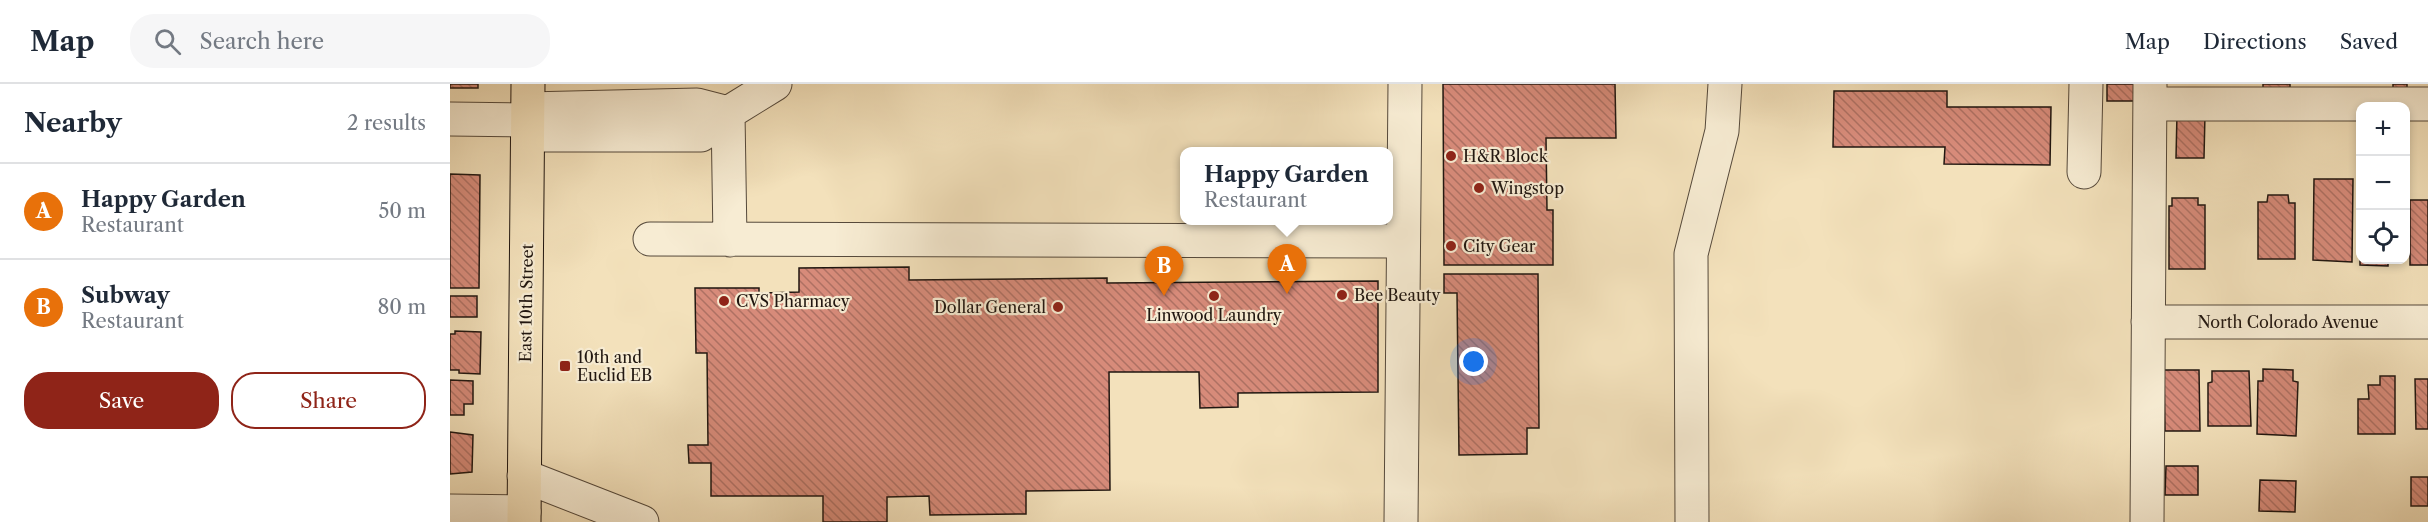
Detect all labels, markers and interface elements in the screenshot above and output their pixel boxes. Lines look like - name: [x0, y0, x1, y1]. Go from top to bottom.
- search box: [130, 14, 550, 68]
- text: Map: [30, 24, 94, 58]
- icon: search: [151, 25, 184, 58]
- text: Search here: [199, 28, 324, 55]
- text: Map: [2125, 29, 2170, 54]
- text: Directions: [2203, 29, 2307, 54]
- text: Saved: [2340, 29, 2398, 54]
- map controls: [2356, 102, 2410, 264]
- button: +: [2356, 102, 2410, 156]
- text: Nearby: [24, 107, 122, 139]
- text: 2 results: [347, 111, 426, 135]
- place label: H&R Block: [1463, 146, 1549, 166]
- popup: [1180, 147, 1393, 225]
- marker: H&R Block: [1444, 149, 1458, 163]
- button: −: [2356, 156, 2410, 210]
- text: Happy Garden: [1204, 161, 1369, 188]
- place label: Wingstop: [1490, 178, 1564, 198]
- marker: Wingstop: [1472, 181, 1486, 195]
- text: Happy Garden: [81, 186, 246, 213]
- text: Restaurant: [1204, 188, 1307, 212]
- text: A: [36, 199, 51, 223]
- text: 50 m: [379, 199, 426, 223]
- button: locate: [2356, 210, 2410, 264]
- text: Restaurant: [81, 213, 184, 237]
- place label: City Gear: [1463, 236, 1536, 256]
- marker: City Gear: [1444, 239, 1458, 253]
- street label: East 10th Street: [515, 243, 537, 362]
- pin: A: [1268, 244, 1306, 294]
- pin: B: [1144, 246, 1184, 296]
- text: Subway: [81, 282, 170, 309]
- place label: Bee Beauty: [1354, 285, 1441, 305]
- marker: Bee Beauty: [1335, 288, 1349, 302]
- marker: Linwood Laundry: [1207, 289, 1221, 303]
- place label: CVS Pharmacy: [736, 291, 851, 311]
- marker: CVS Pharmacy: [717, 294, 731, 308]
- text: B: [36, 295, 51, 319]
- text: 80 m: [378, 295, 426, 319]
- place label: Dollar General: [934, 297, 1046, 317]
- marker: Dollar General: [1051, 300, 1065, 314]
- place label: Linwood Laundry: [1146, 305, 1283, 325]
- text: Restaurant: [81, 309, 184, 333]
- street label: North Colorado Avenue: [2197, 312, 2379, 332]
- place label: 10th and Euclid EB: [577, 347, 652, 385]
- your location: [1459, 347, 1488, 376]
- marker: 10th and Euclid EB: [558, 359, 572, 373]
- button: Save: [24, 372, 219, 429]
- button: Share: [231, 372, 426, 429]

